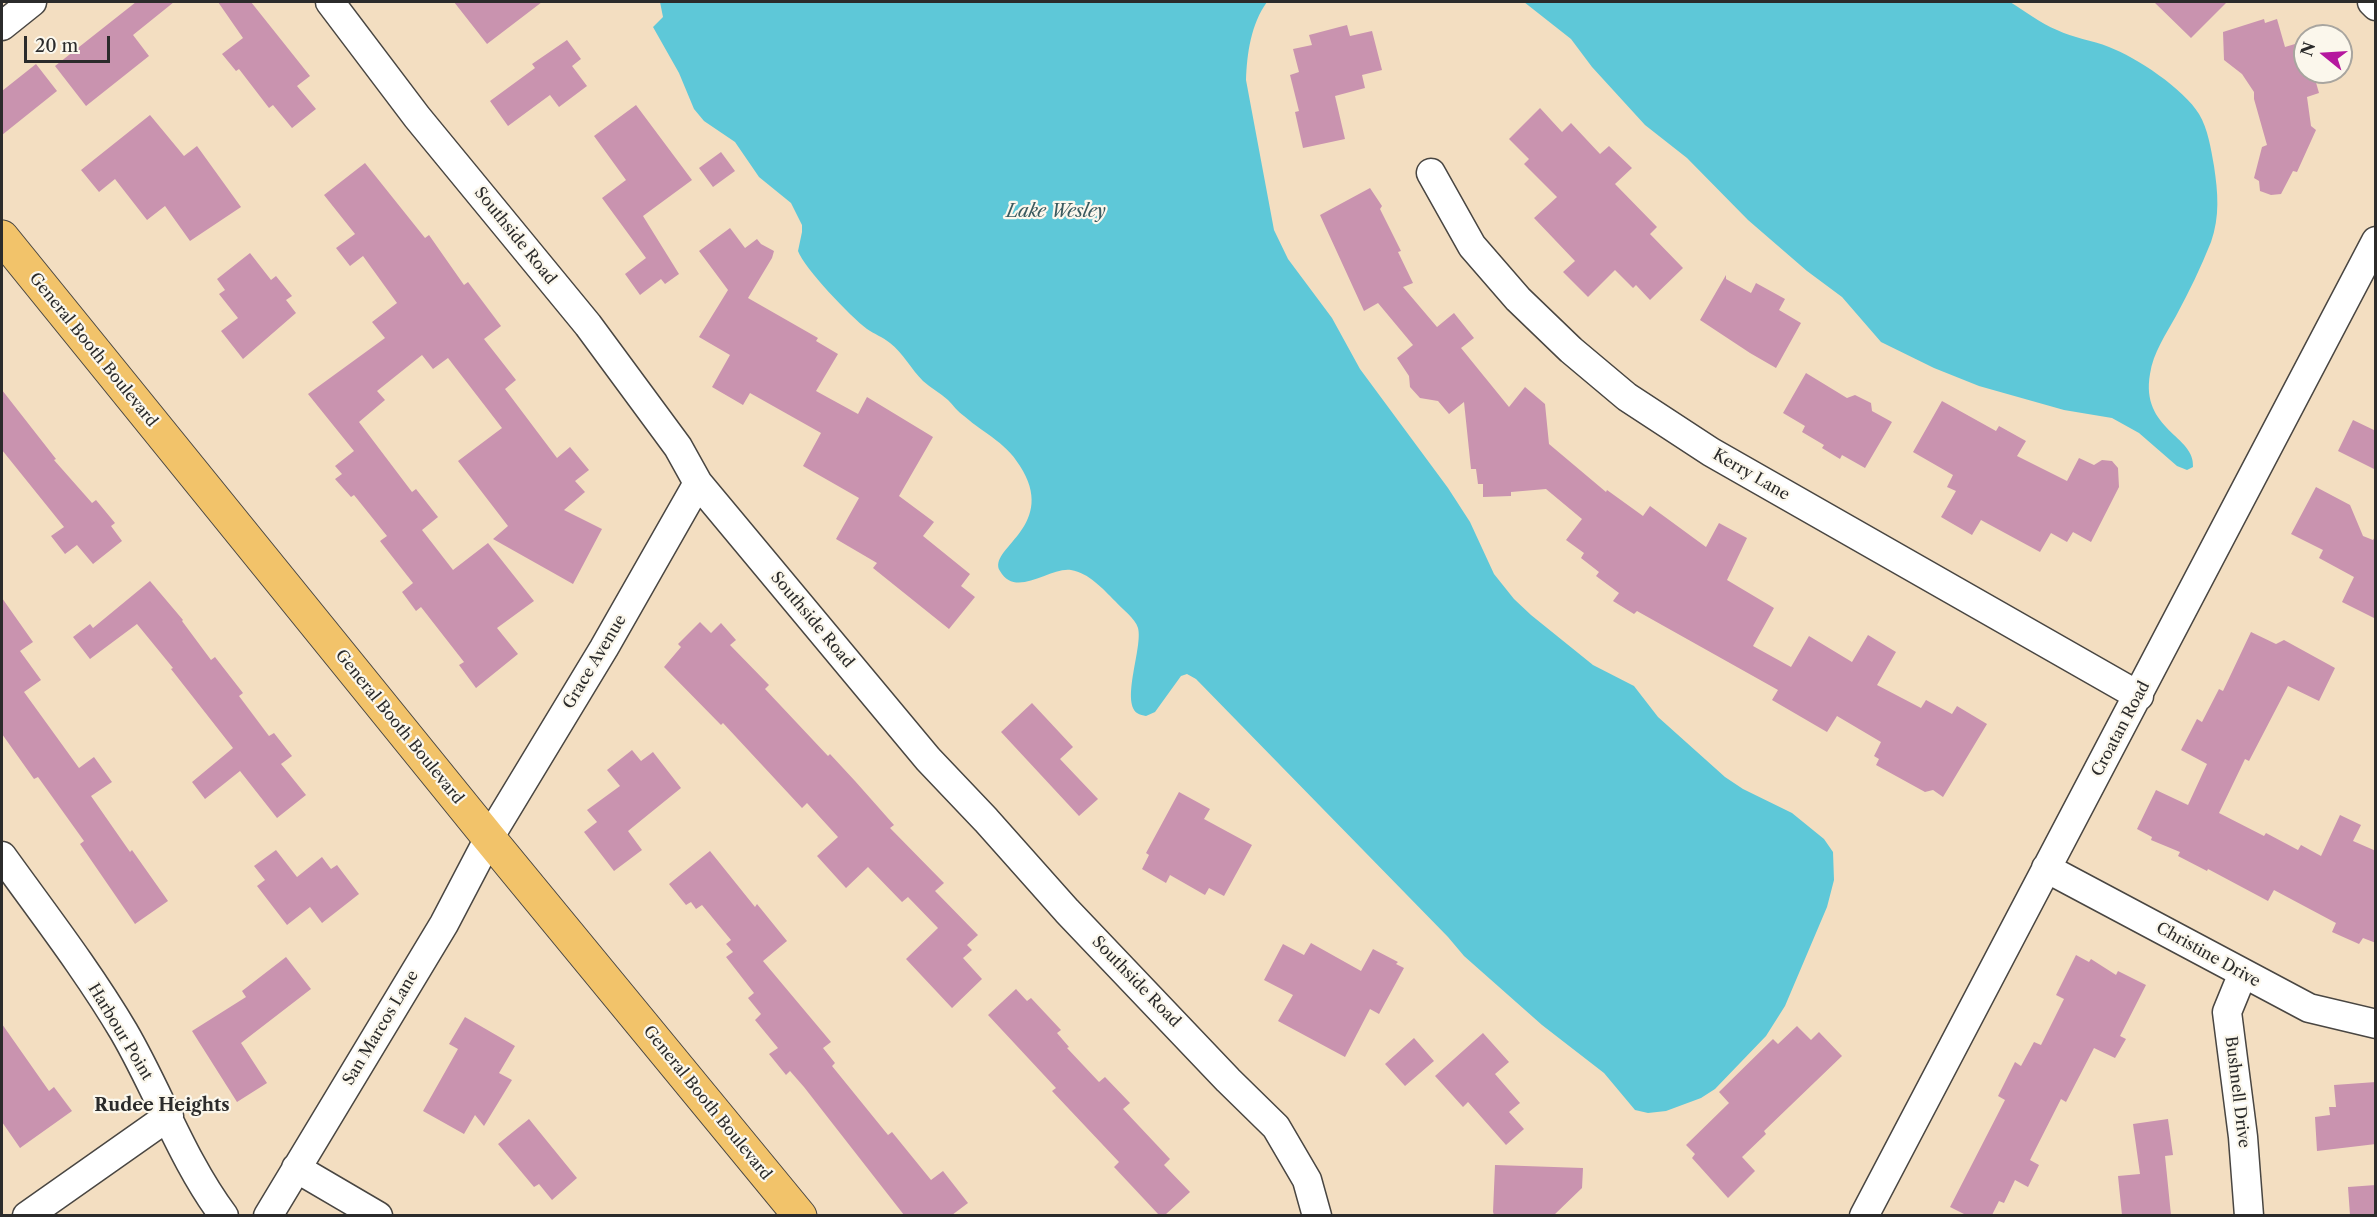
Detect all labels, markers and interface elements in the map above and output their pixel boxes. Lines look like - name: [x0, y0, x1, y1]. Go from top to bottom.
- scale bar: [27, 24, 112, 62]
- north arrow: [2293, 24, 2353, 84]
- text: 20 m: [35, 35, 78, 57]
- text: N: [2296, 39, 2319, 59]
- street label: Southside Road: [470, 184, 560, 288]
- water label: Lake Wesley: [1006, 201, 1106, 223]
- street label: General Booth Boulevard: [25, 269, 161, 431]
- street label: Kerry Lane: [1709, 445, 1793, 505]
- street label: Southside Road: [766, 568, 858, 672]
- street label: Grace Avenue: [559, 611, 631, 713]
- street label: General Booth Boulevard: [331, 646, 467, 808]
- street label: Croatan Road: [2088, 678, 2154, 780]
- street label: Christine Drive: [2153, 918, 2263, 992]
- street label: Southside Road: [1088, 932, 1184, 1032]
- street label: San Marcos Lane: [339, 967, 423, 1089]
- street label: Harbour Point: [84, 980, 156, 1084]
- street label: General Booth Boulevard: [639, 1022, 775, 1184]
- street label: Bushnell Drive: [2221, 1035, 2253, 1149]
- district label: Rudee Heights: [94, 1095, 230, 1117]

